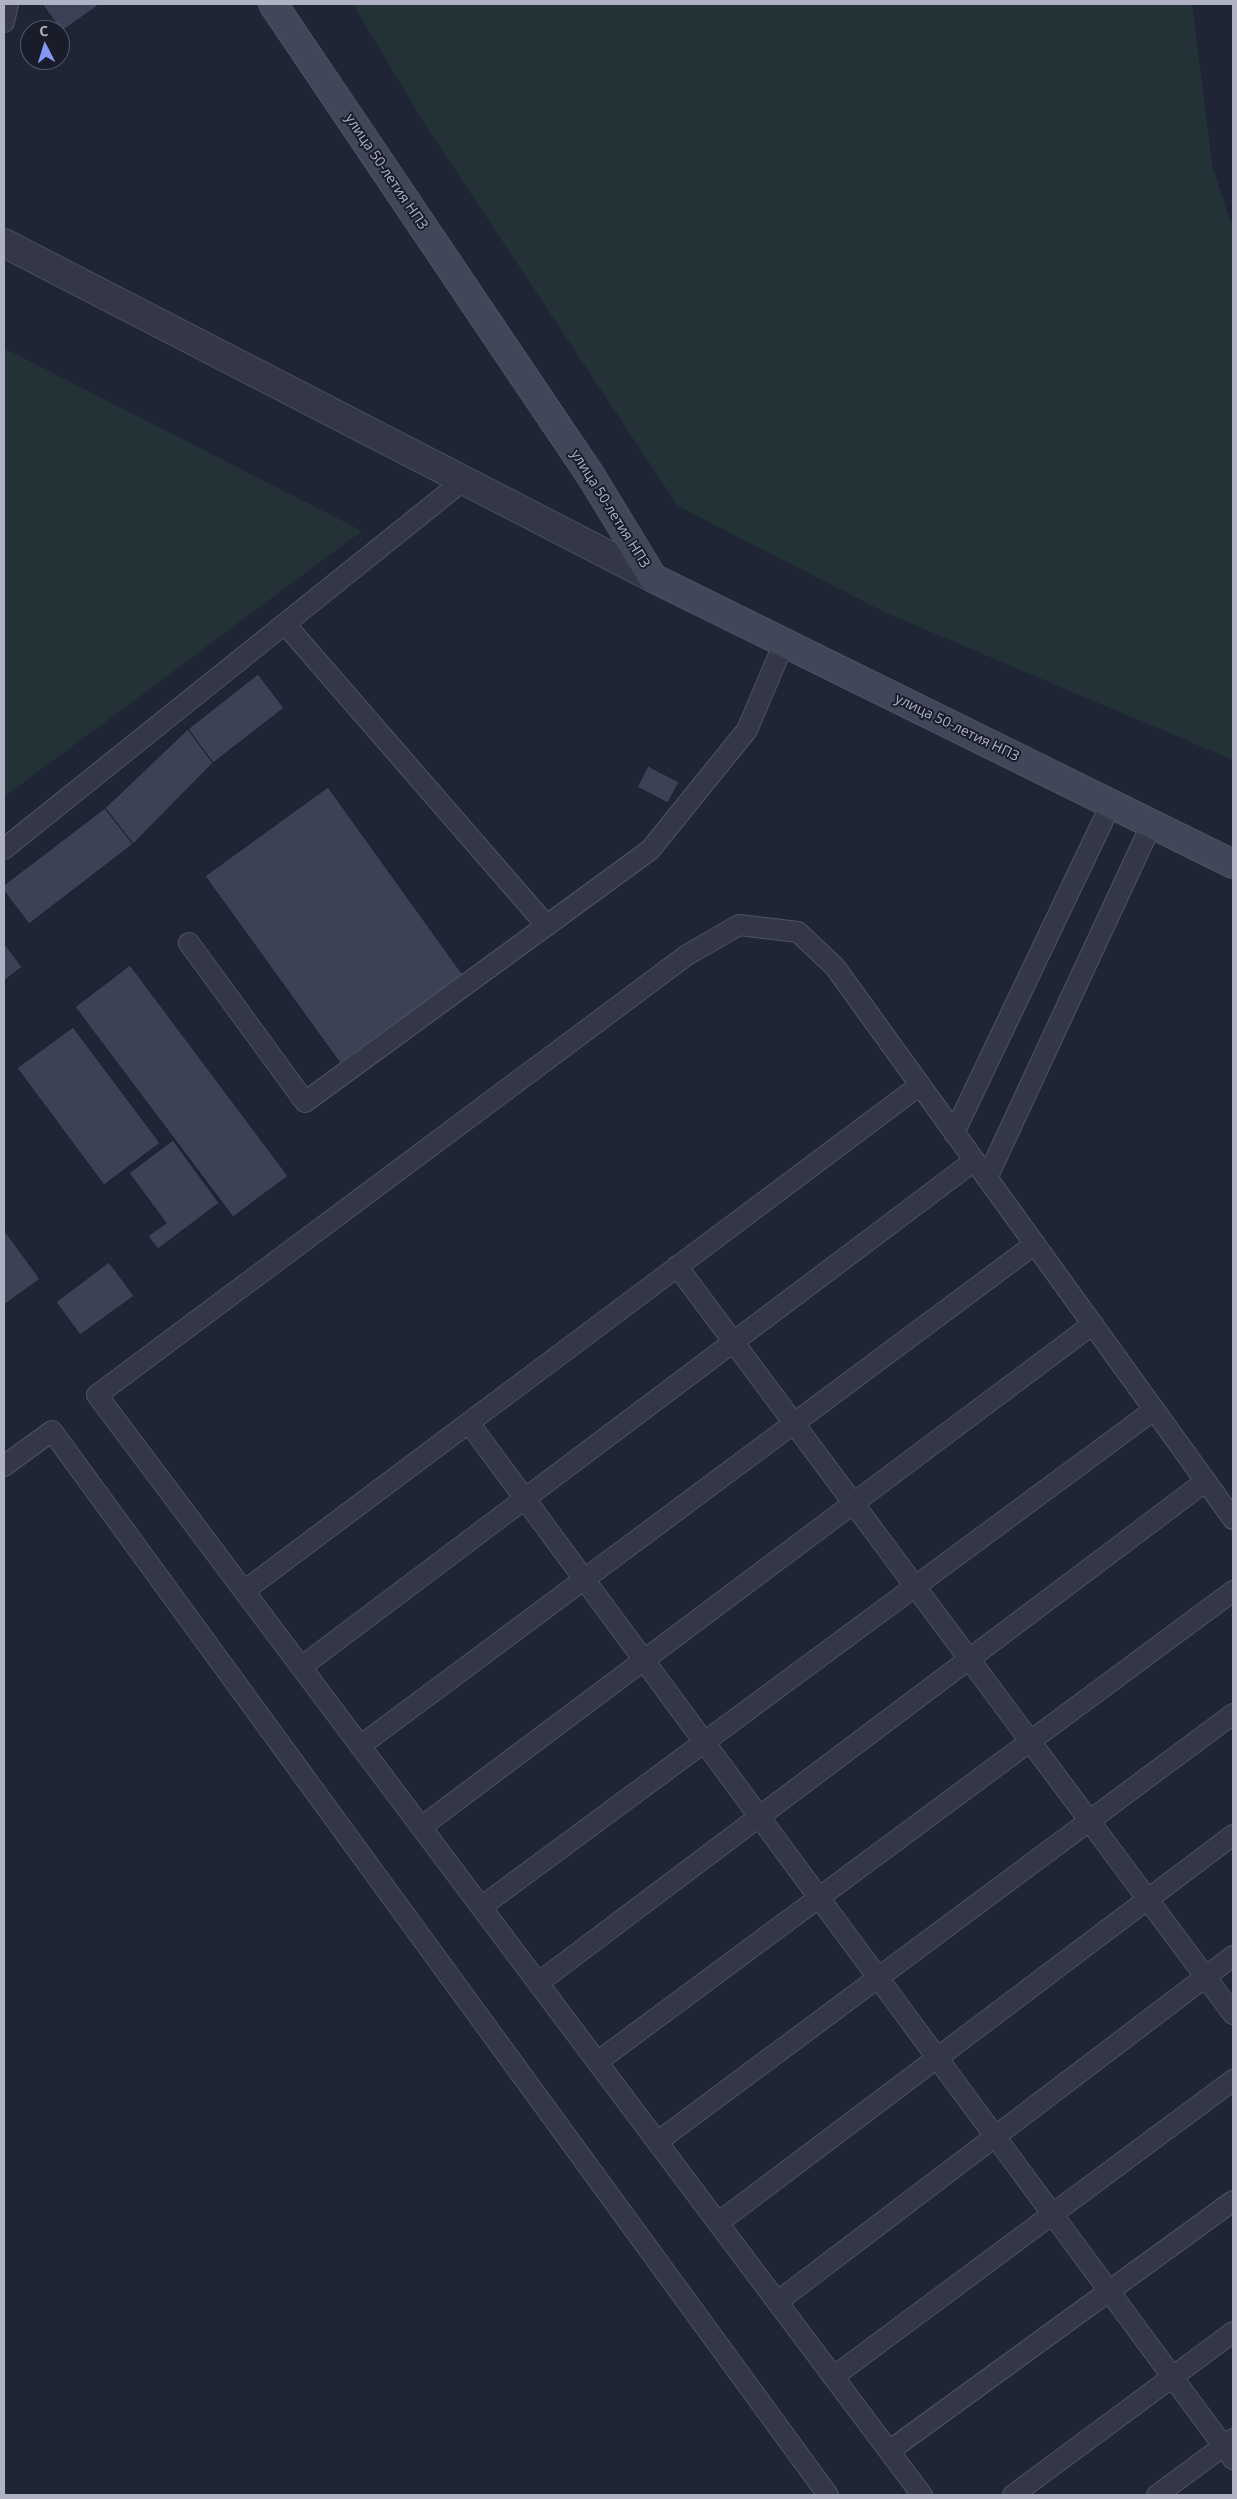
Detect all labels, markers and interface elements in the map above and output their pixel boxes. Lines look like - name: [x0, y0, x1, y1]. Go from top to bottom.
- north arrow: [20, 20, 70, 70]
- text: С: [38, 21, 49, 40]
- street label: улица 50-летия НПЗ: [341, 111, 431, 233]
- street label: улица 50-летия НПЗ: [567, 447, 653, 571]
- street label: улица 50-летия НПЗ: [892, 691, 1022, 765]

